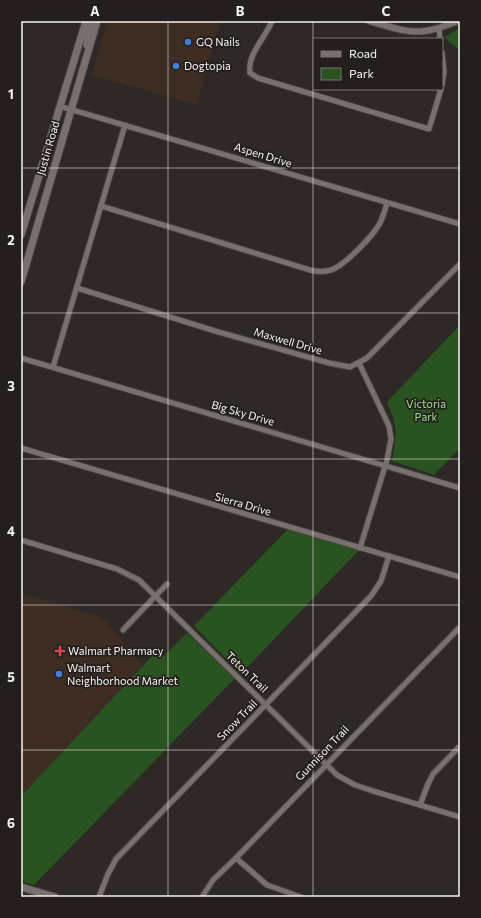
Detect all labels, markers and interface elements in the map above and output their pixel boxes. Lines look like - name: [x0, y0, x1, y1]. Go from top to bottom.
- text: A: [90, 3, 100, 19]
- text: B: [236, 3, 245, 19]
- text: C: [382, 3, 391, 19]
- place label: GQ Nails: [196, 35, 240, 48]
- marker: GQ Nails: [183, 37, 193, 47]
- legend: [313, 38, 443, 90]
- text: Road: [349, 46, 377, 60]
- place label: Dogtopia: [184, 59, 231, 72]
- marker: Dogtopia: [171, 61, 181, 71]
- text: Park: [349, 66, 375, 80]
- text: 1: [8, 86, 14, 102]
- street label: Justin Road: [34, 119, 62, 177]
- street label: Aspen Drive: [233, 140, 294, 170]
- text: 2: [7, 232, 15, 248]
- street label: Maxwell Drive: [252, 325, 324, 357]
- text: 3: [7, 378, 15, 394]
- street label: Big Sky Drive: [210, 397, 276, 428]
- park label: Victoria Park: [406, 397, 446, 423]
- street label: Sierra Drive: [213, 489, 273, 518]
- text: 4: [7, 523, 15, 539]
- place label: Walmart Pharmacy: [68, 644, 164, 657]
- marker: Walmart Pharmacy: [55, 646, 65, 656]
- street label: Teton Trail: [224, 649, 271, 695]
- place label: Walmart Neighborhood Market: [67, 661, 179, 687]
- text: 5: [7, 669, 15, 685]
- marker: Walmart Neighborhood Market: [54, 669, 64, 679]
- street label: Snow Trail: [214, 696, 259, 743]
- street label: Gunnison Trail: [292, 722, 351, 783]
- text: 6: [7, 815, 15, 831]

